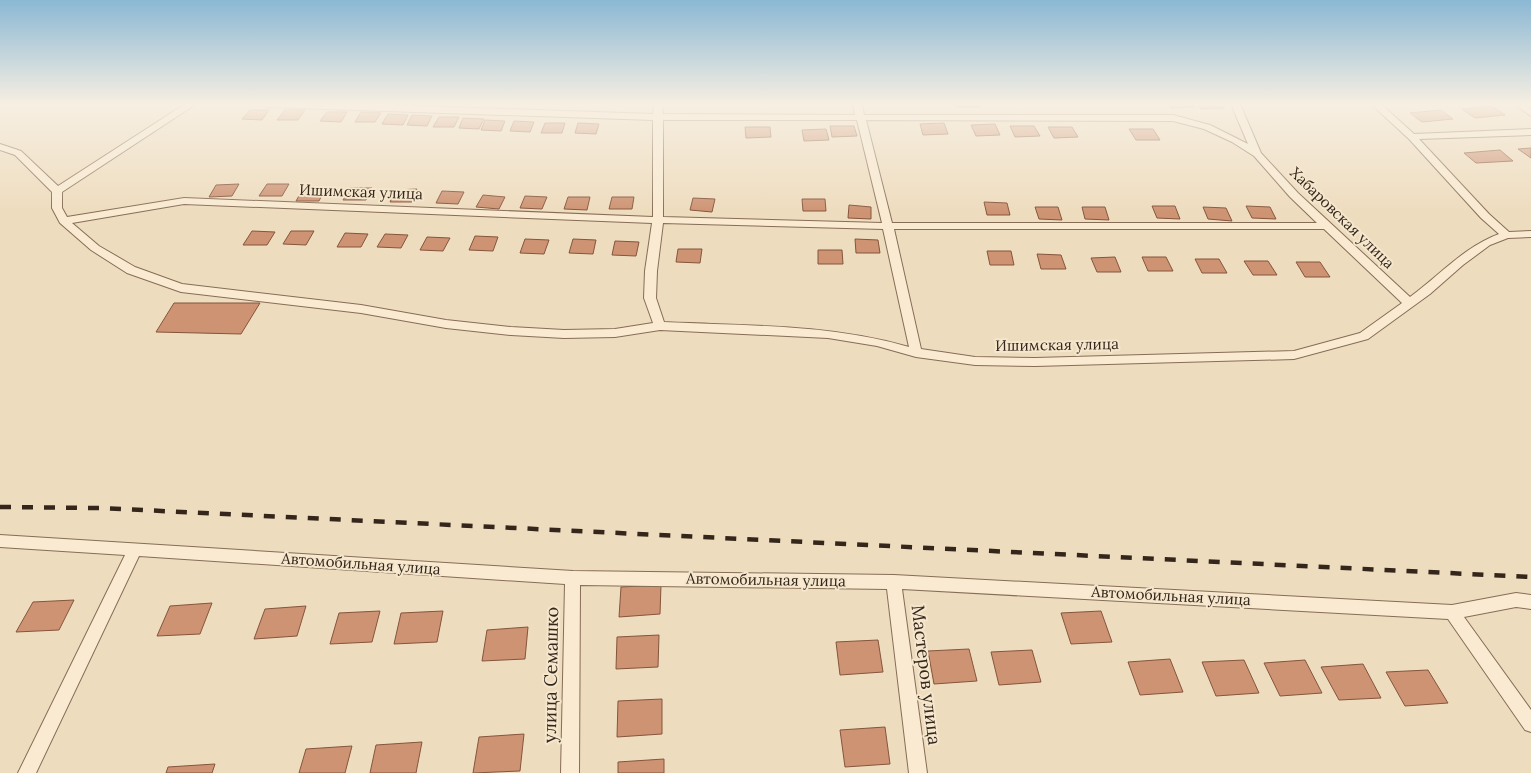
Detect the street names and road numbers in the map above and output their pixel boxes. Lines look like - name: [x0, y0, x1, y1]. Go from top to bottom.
- street label: Хабаровская улица: [1286, 163, 1399, 273]
- street label: Ишимская улица: [299, 180, 423, 203]
- street label: Ишимская улица: [995, 334, 1119, 355]
- street label: Автомобильная улица: [280, 548, 442, 579]
- street label: Автомобильная улица: [685, 569, 846, 590]
- street label: Автомобильная улица: [1090, 582, 1251, 609]
- street label: Мастеров улица: [906, 603, 947, 746]
- street label: улица Семашко: [538, 607, 563, 743]

